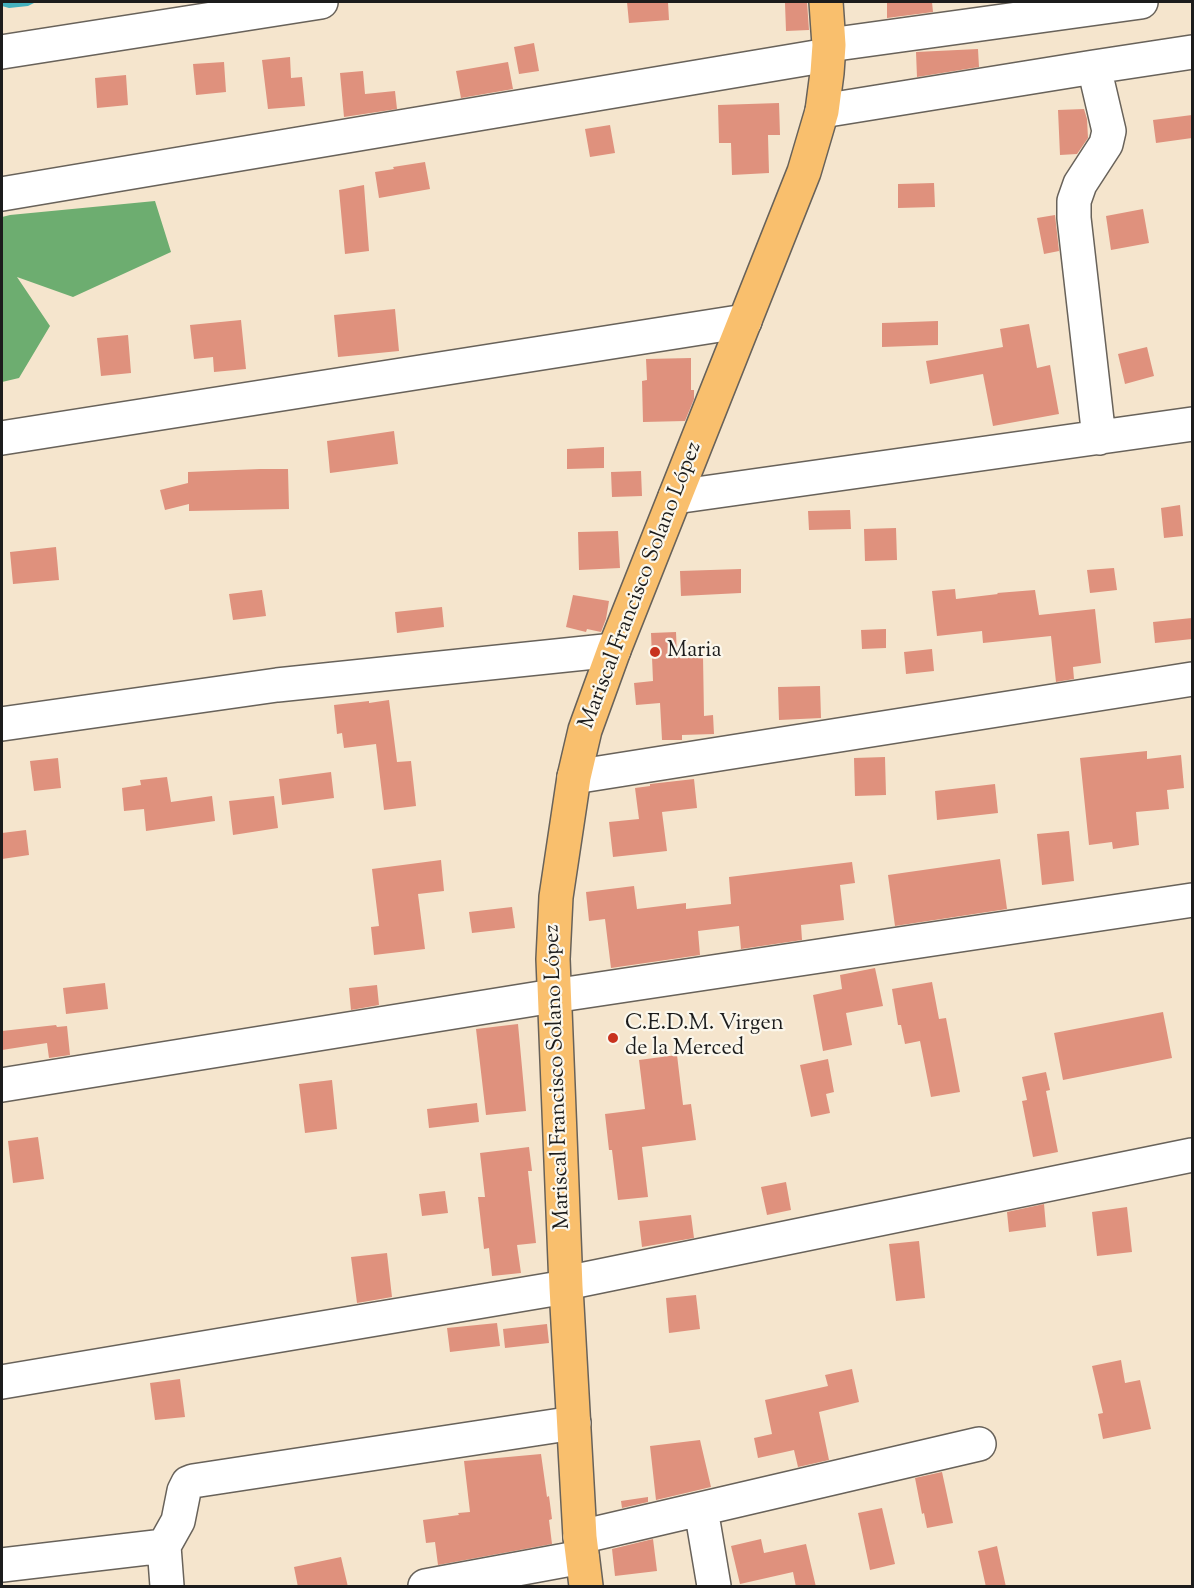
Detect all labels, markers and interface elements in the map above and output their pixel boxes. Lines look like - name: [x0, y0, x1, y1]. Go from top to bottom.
- street label: Mariscal Francisco Solano López: [575, 439, 709, 733]
- place label: Maria: [667, 639, 722, 665]
- marker: Maria: [648, 645, 662, 659]
- street label: Mariscal Francisco Solano López: [540, 924, 578, 1230]
- place label: C.E.D.M. Virgen de la Merced: [625, 1012, 784, 1064]
- marker: C.E.D.M. Virgen de la Merced: [606, 1031, 620, 1045]

